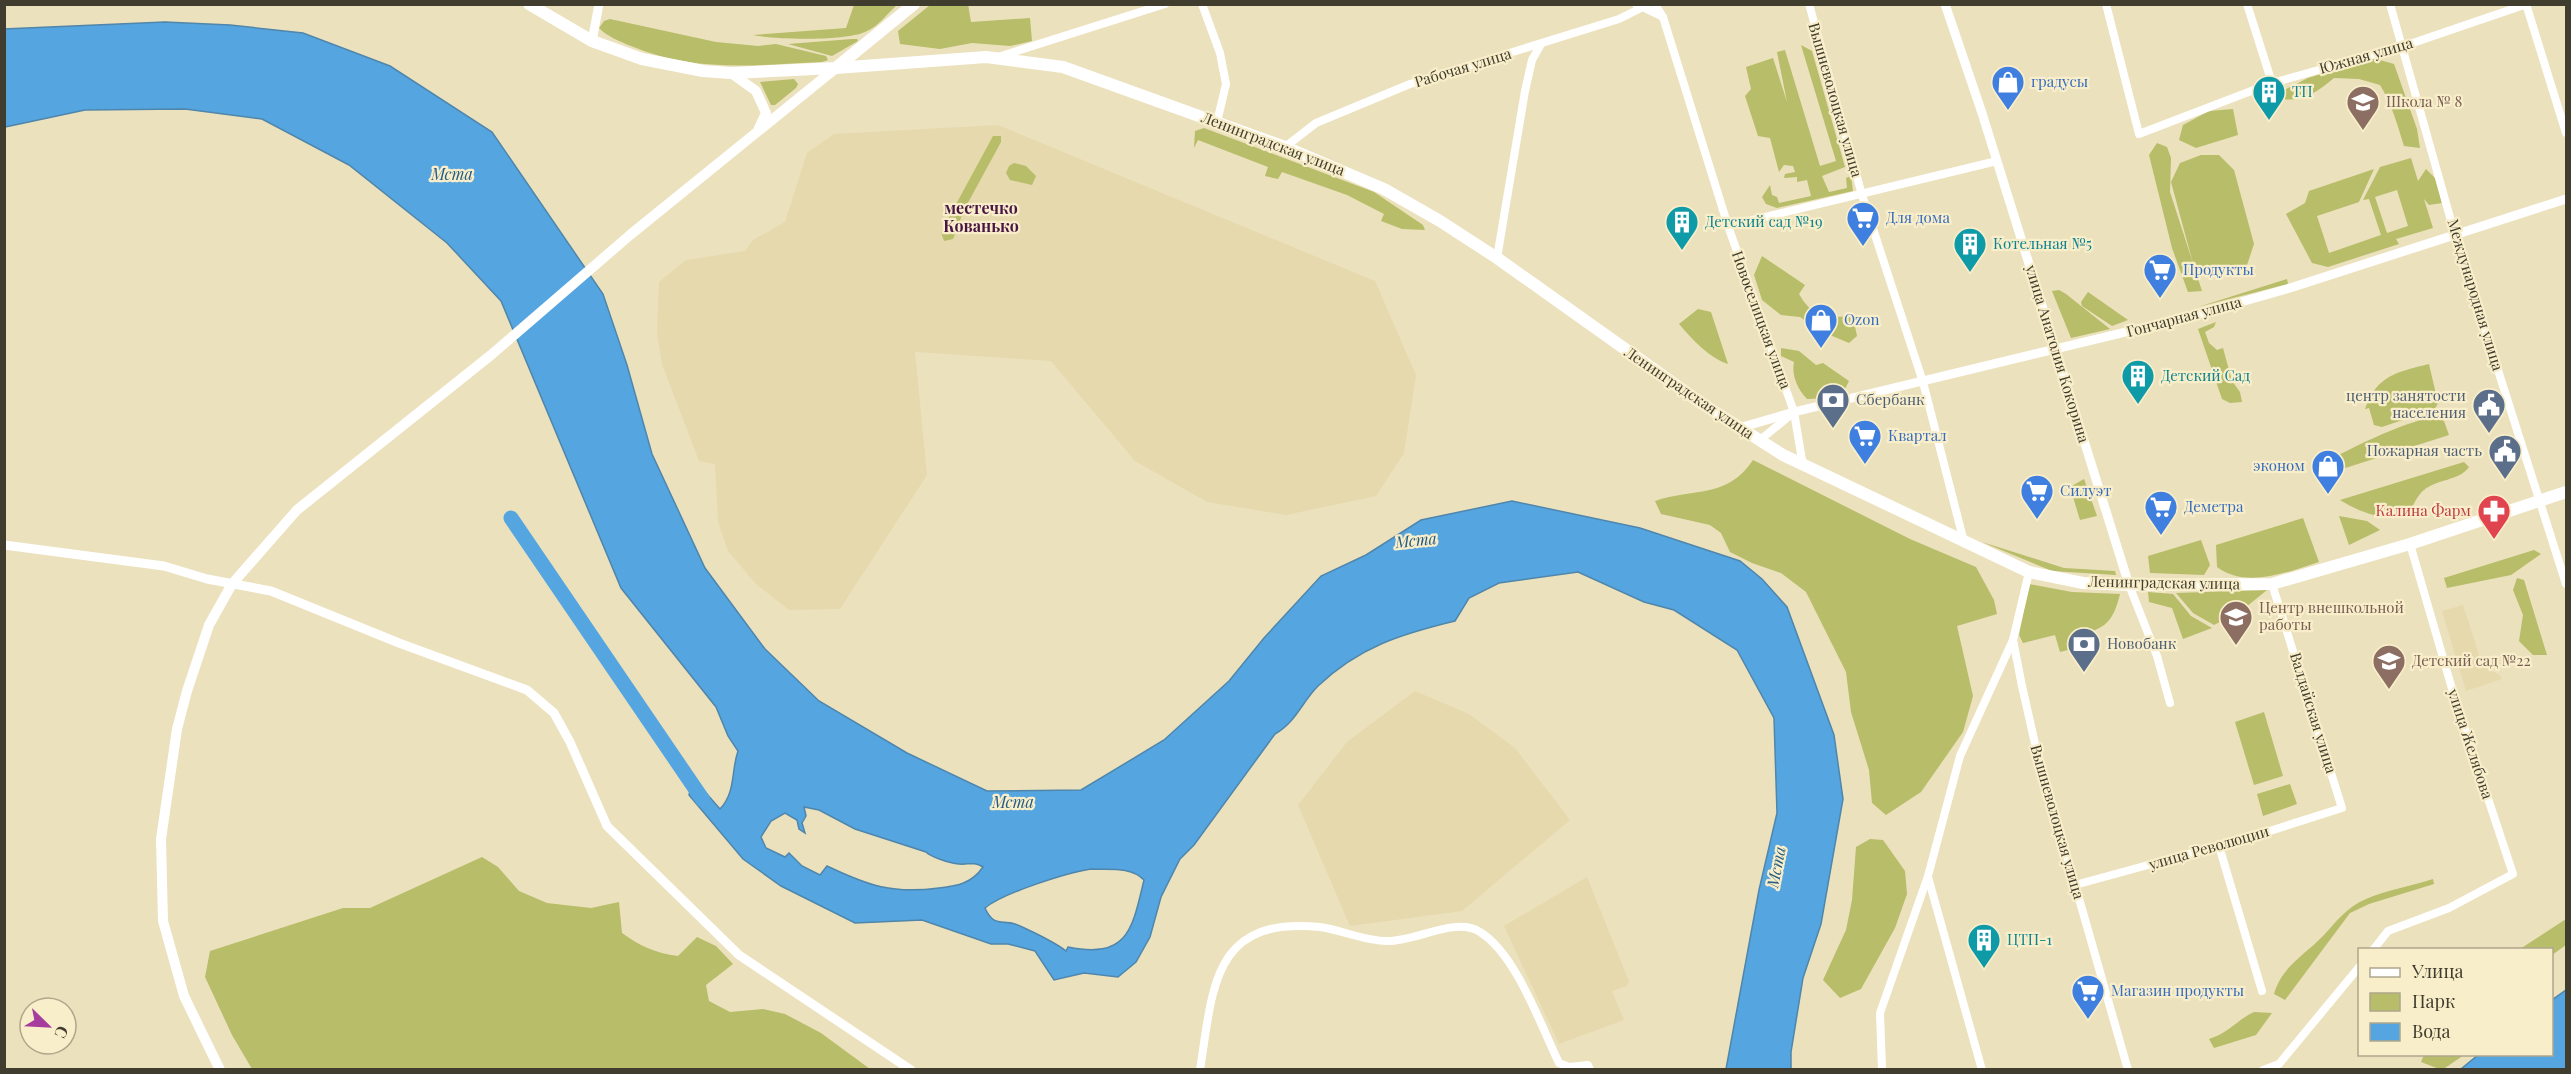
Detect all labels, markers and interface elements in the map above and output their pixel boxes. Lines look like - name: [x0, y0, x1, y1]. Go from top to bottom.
- street label: Вышневолоцкая улица: [1804, 20, 1868, 180]
- street label: Южная улица: [2317, 32, 2415, 78]
- street label: Рабочая улица: [1412, 43, 1514, 91]
- shop icon: градусы: [1990, 64, 2026, 111]
- place label: градусы: [2031, 71, 2088, 91]
- building icon: ТП: [2251, 74, 2287, 121]
- place label: ТП: [2292, 81, 2313, 101]
- school or university icon: Школа № 8: [2345, 84, 2381, 131]
- place label: Школа № 8: [2386, 91, 2463, 111]
- street label: Ленинградская улица: [1198, 106, 1348, 180]
- water label: Мста: [430, 163, 473, 184]
- district label: местечко Кованько: [943, 197, 1019, 236]
- supermarket icon: Для дома: [1845, 200, 1881, 247]
- building icon: Детский сад №19: [1664, 204, 1700, 251]
- place label: Для дома: [1886, 207, 1950, 227]
- place label: Детский сад №19: [1705, 211, 1823, 231]
- street label: Международная улица: [2443, 216, 2509, 374]
- building icon: Котельная №5: [1952, 226, 1988, 273]
- place label: Котельная №5: [1993, 233, 2092, 253]
- street label: Новоселицкая улица: [1728, 248, 1796, 392]
- supermarket icon: Продукты: [2142, 252, 2178, 299]
- place label: Продукты: [2183, 259, 2254, 279]
- street label: улица Анатолия Кокорина: [2021, 261, 2095, 446]
- street label: Гончарная улица: [2124, 291, 2244, 341]
- shop icon: Ozon: [1803, 302, 1839, 349]
- place label: Ozon: [1844, 309, 1879, 329]
- street label: Ленинградская улица: [1620, 341, 1759, 443]
- building icon: Детский Сад: [2120, 358, 2156, 405]
- place label: Детский Сад: [2161, 365, 2250, 385]
- bank icon: Сбербанк: [1815, 382, 1851, 429]
- place label: центр занятости населения: [2346, 385, 2466, 422]
- public building icon: центр занятости населения: [2471, 387, 2507, 434]
- place label: Сбербанк: [1856, 389, 1925, 409]
- supermarket icon: Квартал: [1847, 418, 1883, 465]
- place label: Квартал: [1888, 425, 1947, 445]
- public building icon: Пожарная часть: [2487, 433, 2523, 480]
- place label: Пожарная часть: [2367, 440, 2482, 460]
- shop icon: эконом: [2310, 448, 2346, 495]
- place label: эконом: [2253, 455, 2305, 475]
- supermarket icon: Силуэт: [2019, 473, 2055, 520]
- place label: Силуэт: [2060, 480, 2112, 500]
- supermarket icon: Деметра: [2143, 489, 2179, 536]
- pharmacy icon: Калина Фарм: [2476, 493, 2512, 540]
- place label: Деметра: [2184, 496, 2244, 516]
- place label: Калина Фарм: [2376, 500, 2471, 520]
- water label: Мста: [1393, 527, 1438, 552]
- street label: Ленинградская улица: [2087, 571, 2241, 593]
- place label: Центр внешкольной работы: [2259, 597, 2404, 634]
- school or university icon: Центр внешкольной работы: [2218, 599, 2254, 646]
- bank icon: Новобанк: [2066, 626, 2102, 673]
- place label: Новобанк: [2107, 633, 2177, 653]
- school or university icon: Детский сад №22: [2371, 643, 2407, 690]
- street label: Валдайская улица: [2286, 650, 2342, 776]
- place label: Детский сад №22: [2412, 650, 2531, 670]
- street label: улица Желябова: [2443, 685, 2498, 802]
- street label: Вышневолоцкая улица: [2026, 742, 2090, 902]
- water label: Мста: [991, 791, 1034, 812]
- street label: улица Революции: [2145, 820, 2271, 874]
- water label: Мста: [1761, 844, 1790, 890]
- building icon: ЦТП-1: [1966, 922, 2002, 969]
- place label: ЦТП-1: [2007, 929, 2052, 949]
- legend: [2358, 948, 2553, 1056]
- text: Улица: [2411, 959, 2463, 983]
- supermarket icon: Магазин продукты: [2070, 973, 2106, 1020]
- place label: Магазин продукты: [2111, 980, 2244, 1000]
- text: Парк: [2412, 989, 2455, 1013]
- north arrow: [18, 996, 78, 1056]
- text: Вода: [2412, 1019, 2450, 1043]
- text: С: [50, 1023, 74, 1042]

